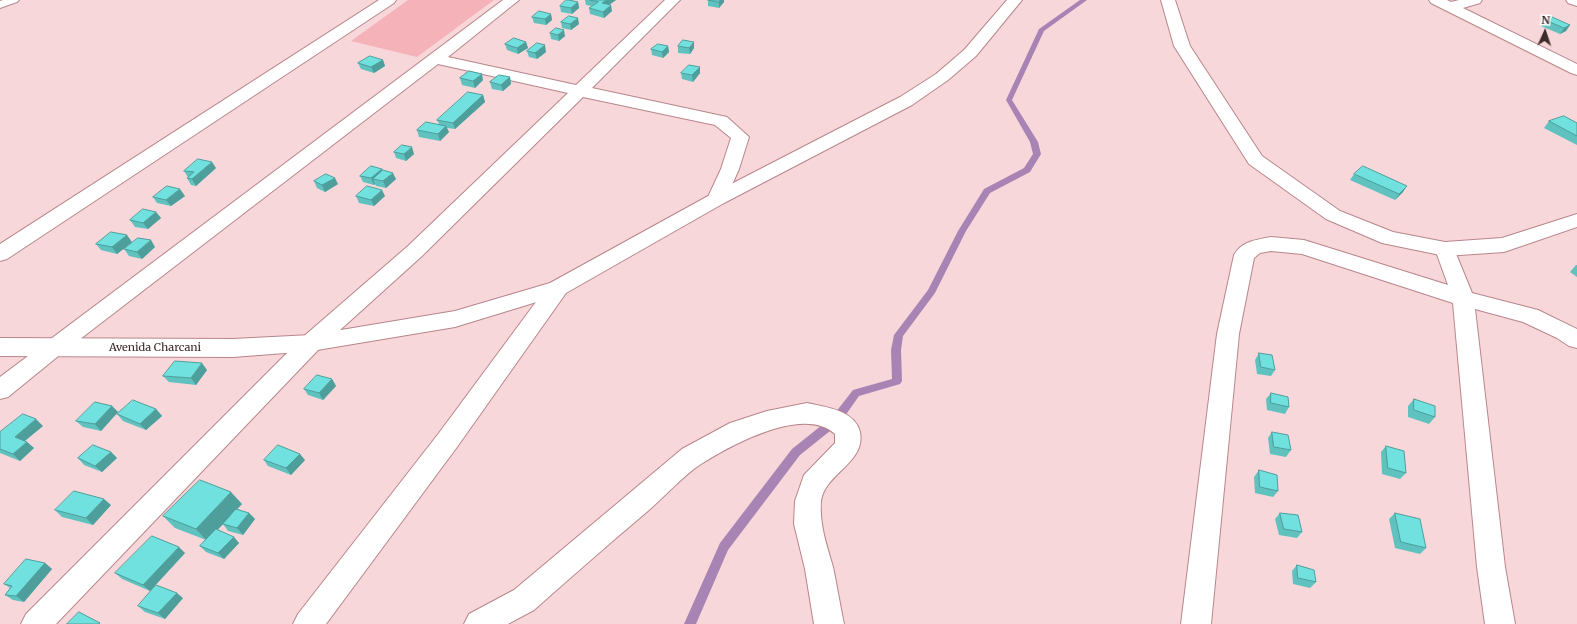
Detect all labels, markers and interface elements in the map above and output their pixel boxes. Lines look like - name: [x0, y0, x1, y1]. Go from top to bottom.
- north arrow: [1525, 12, 1565, 52]
- text: N: [1541, 13, 1550, 27]
- street label: Avenida Charcani: [109, 341, 201, 355]

